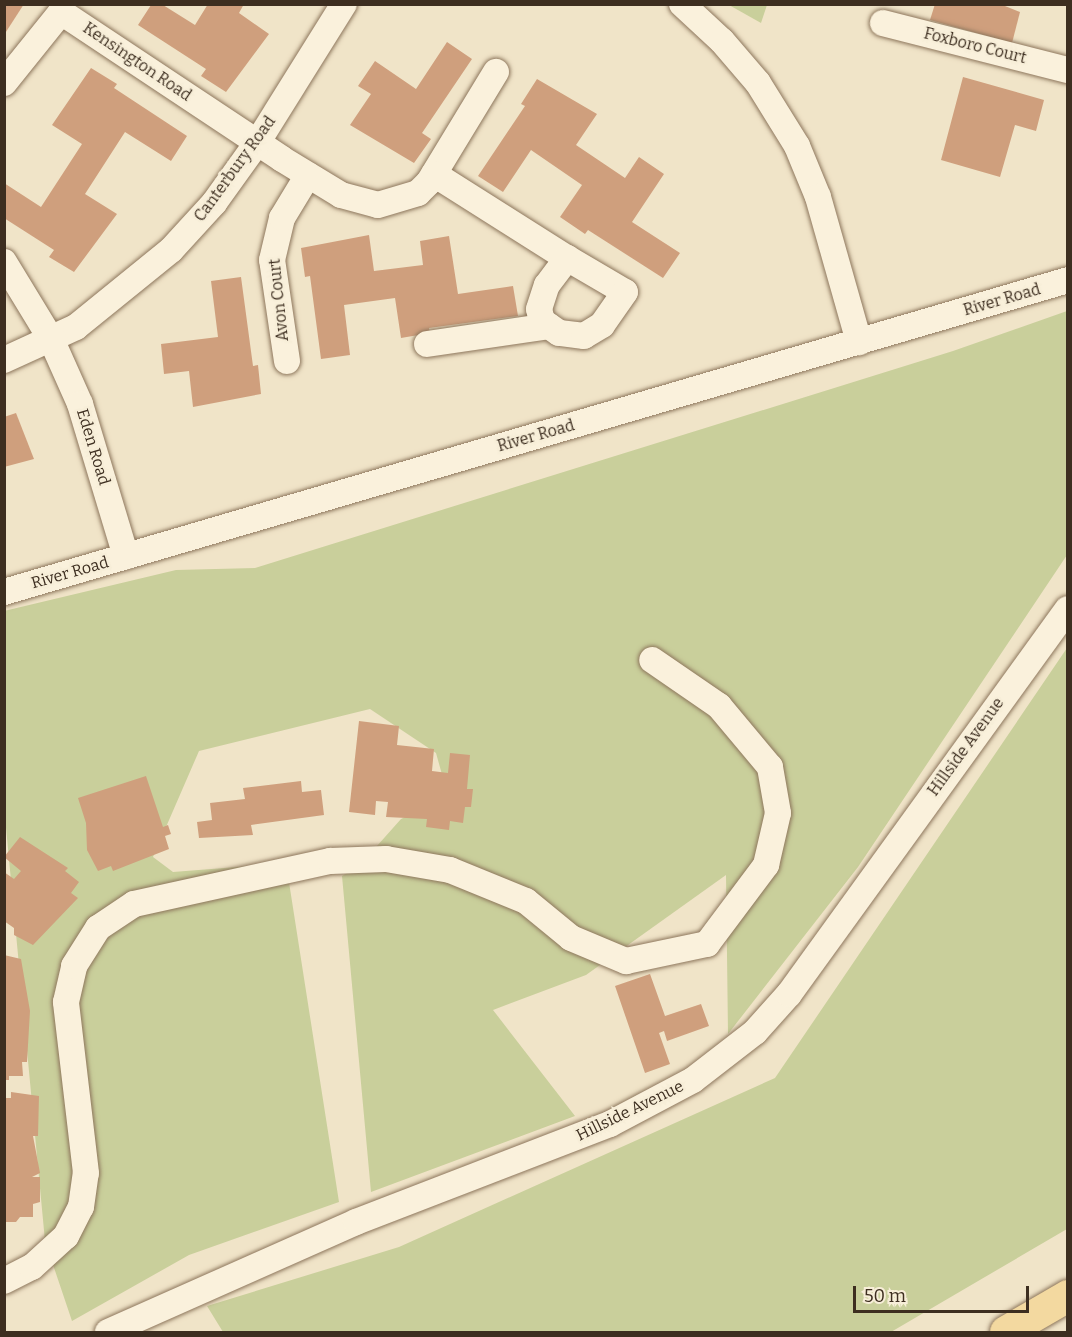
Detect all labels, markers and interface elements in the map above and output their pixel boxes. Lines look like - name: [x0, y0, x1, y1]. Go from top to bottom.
- street label: Kensington Road: [79, 19, 195, 105]
- street label: Foxboro Court: [922, 24, 1028, 68]
- street label: Canterbury Road: [190, 112, 280, 226]
- street label: Avon Court: [265, 258, 293, 342]
- street label: River Road: [961, 280, 1043, 320]
- street label: Eden Road: [72, 406, 114, 488]
- street label: River Road: [495, 416, 577, 456]
- street label: River Road: [29, 553, 111, 593]
- street label: Hillside Avenue: [924, 694, 1008, 800]
- street label: Hillside Avenue: [573, 1077, 687, 1145]
- scale bar: [856, 1274, 1032, 1312]
- text: 50 m: [864, 1285, 906, 1307]

